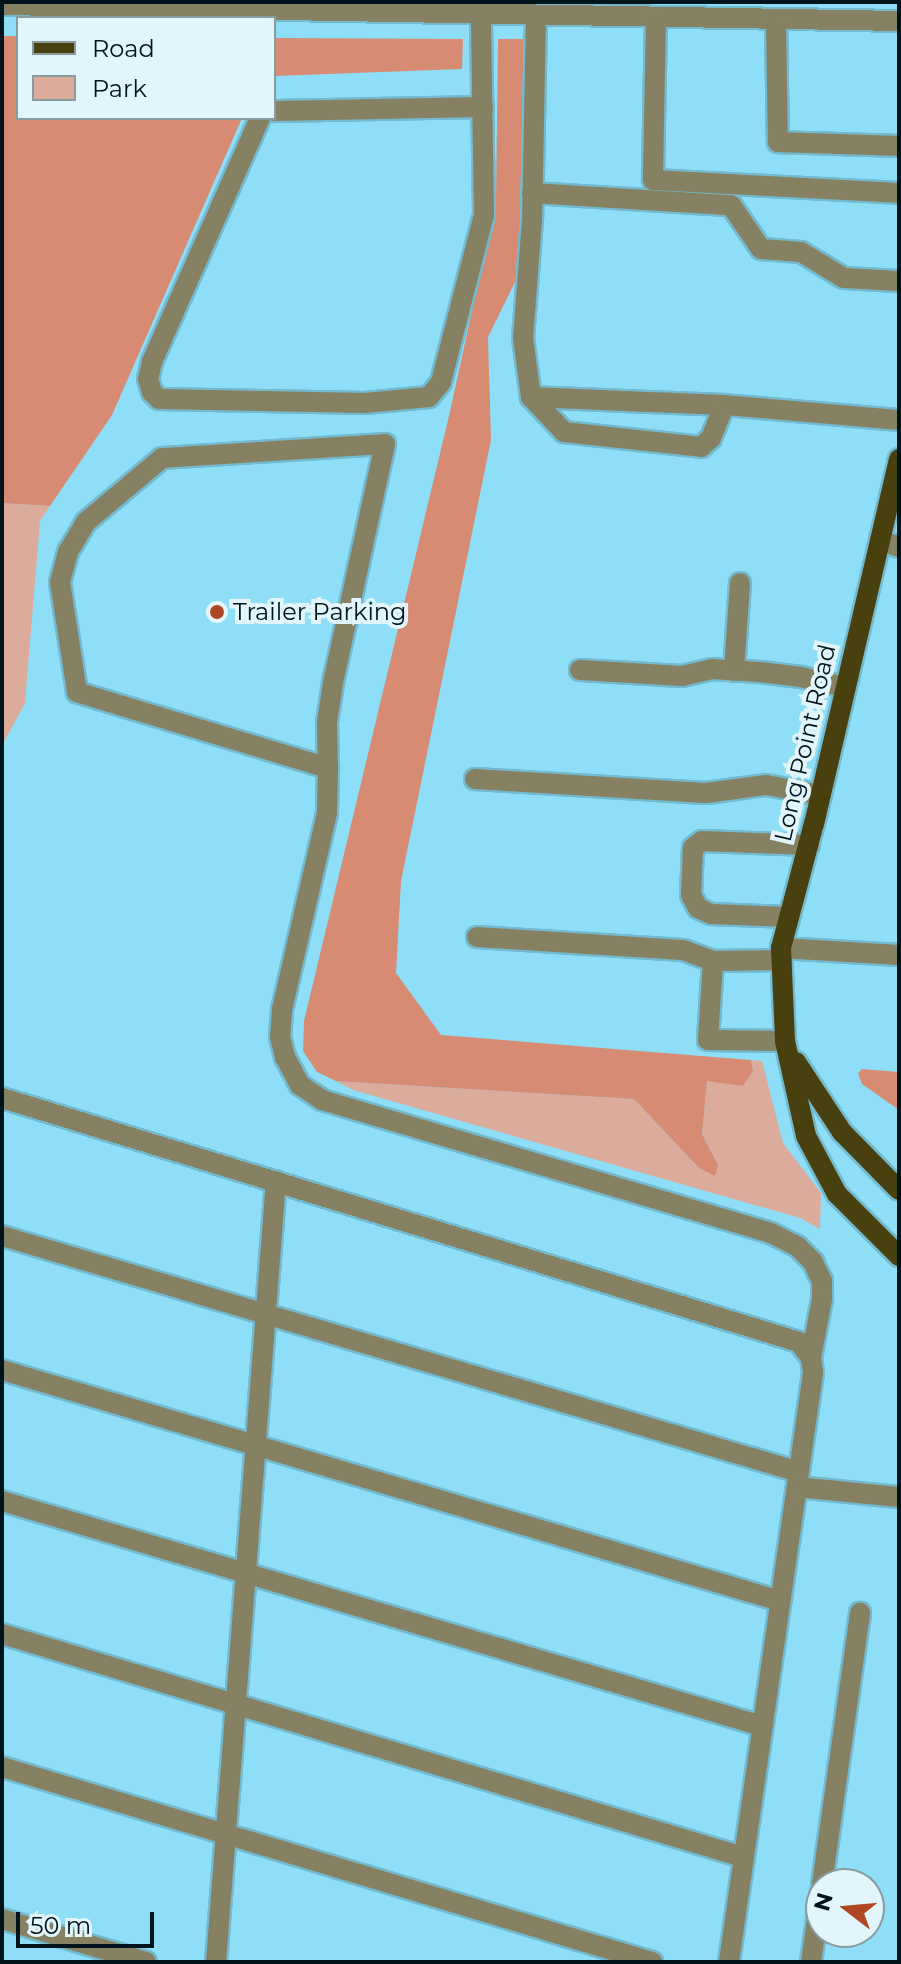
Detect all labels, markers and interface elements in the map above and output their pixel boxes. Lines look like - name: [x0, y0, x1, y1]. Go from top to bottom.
- legend: [16, 16, 276, 120]
- text: Road: [92, 34, 155, 63]
- text: Park: [92, 74, 147, 103]
- place label: Trailer Parking: [233, 598, 407, 626]
- marker: Trailer Parking: [208, 603, 226, 621]
- street label: Long Point Road: [768, 642, 842, 844]
- north arrow: [805, 1868, 885, 1948]
- text: N: [808, 1890, 839, 1914]
- scale bar: [20, 1896, 158, 1946]
- text: 50 m: [30, 1911, 91, 1940]

